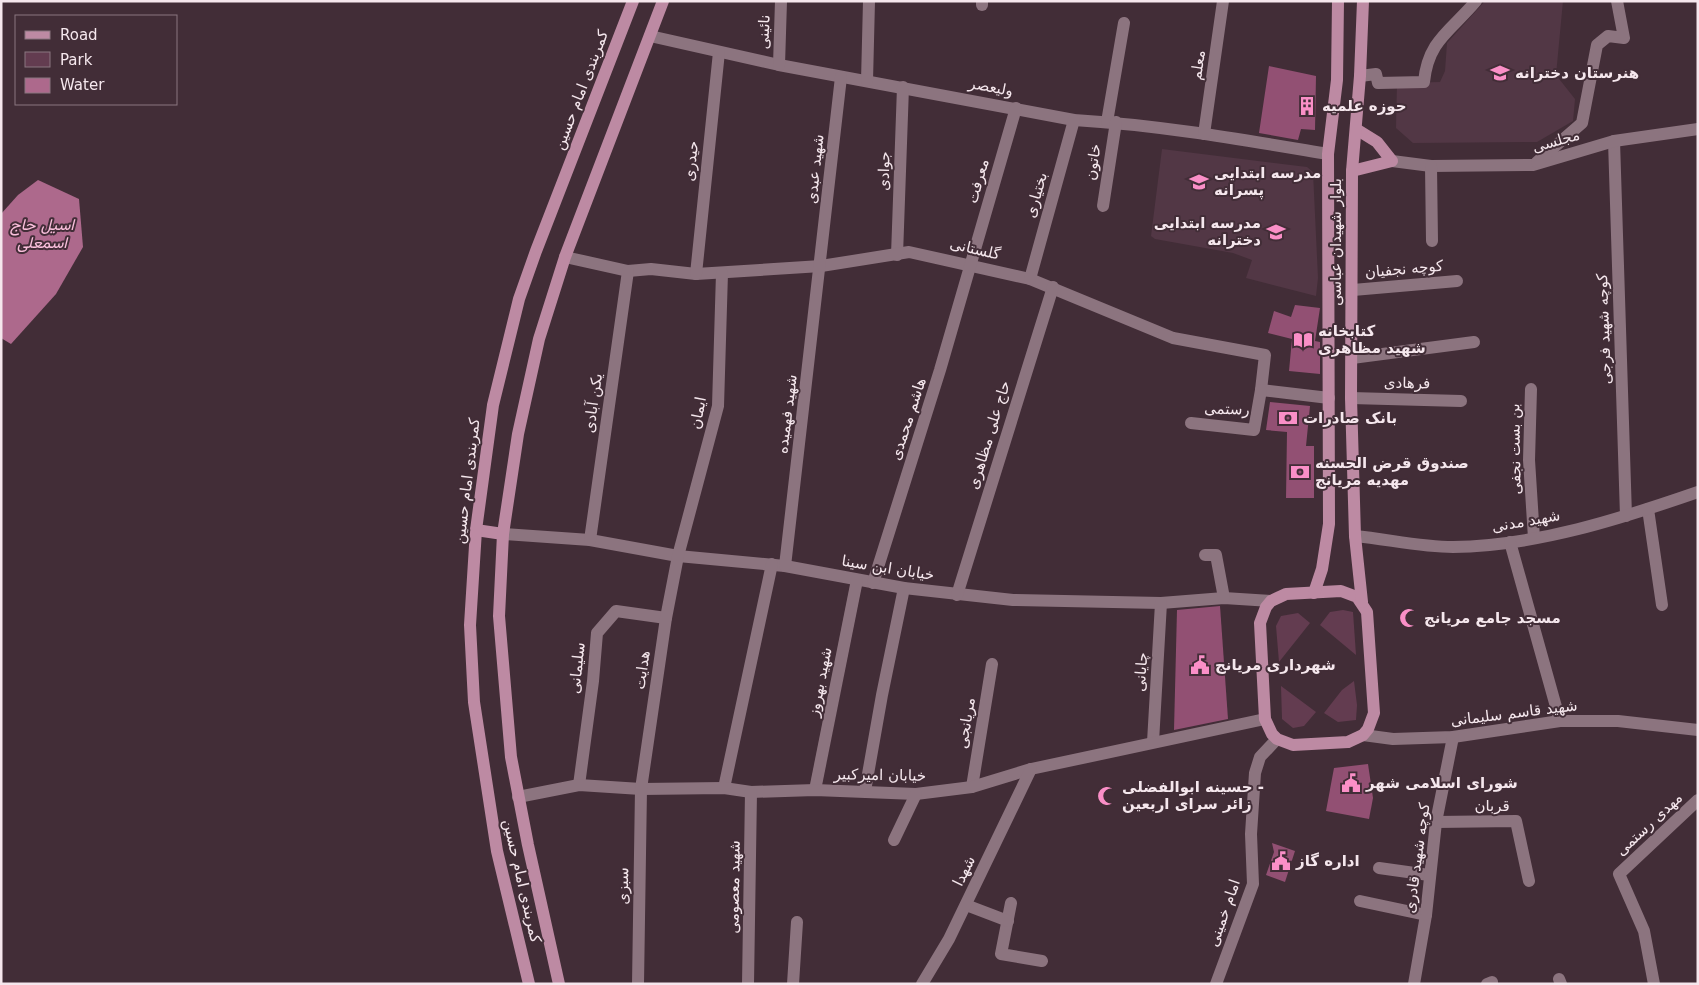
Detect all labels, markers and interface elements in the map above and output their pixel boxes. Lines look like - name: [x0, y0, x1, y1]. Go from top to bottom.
- street label: نائینی: [754, 14, 774, 50]
- legend: [15, 15, 178, 105]
- text: Road: [60, 26, 98, 44]
- street label: کمربندی امام حسین: [550, 27, 612, 152]
- street label: معلم: [1187, 49, 1209, 81]
- text: Park: [60, 51, 93, 69]
- school or university icon: هنرستان دخترانه: [1489, 62, 1511, 84]
- place label: هنرستان دخترانه: [1515, 64, 1639, 82]
- street label: ولیعصر: [966, 74, 1015, 100]
- text: Water: [60, 76, 105, 94]
- building icon: حوزه علمیه: [1296, 95, 1318, 117]
- place label: حوزه علمیه: [1322, 97, 1407, 115]
- street label: مجلسی: [1530, 126, 1582, 156]
- street label: شهید عبدی: [802, 133, 828, 205]
- street label: حیدری: [680, 140, 702, 182]
- street label: خاتون: [1081, 142, 1105, 182]
- street label: جوادی: [874, 151, 894, 191]
- street label: معرفت: [963, 157, 993, 205]
- place label: مدرسه ابتدایی پسرانه: [1214, 164, 1321, 200]
- street label: بختیاری: [1021, 170, 1051, 220]
- school or university icon: مدرسه ابتدایی پسرانه: [1188, 171, 1210, 193]
- street label: بلوار شهیدان عباسی: [1327, 178, 1345, 306]
- place label: مدرسه ابتدایی دخترانه: [1154, 214, 1261, 249]
- water label: اسیل حاج اسمعلی: [10, 215, 76, 253]
- school or university icon: مدرسه ابتدایی دخترانه: [1265, 221, 1287, 243]
- street label: گلستانی: [948, 234, 1003, 264]
- street label: کوچه نجفیان: [1364, 257, 1445, 281]
- street label: کوچه شهید فرجی: [1593, 272, 1615, 385]
- place label: کتابخانه شهید مظاهری: [1318, 322, 1426, 357]
- library icon: کتابخانه شهید مظاهری: [1292, 329, 1314, 351]
- street label: یکن آبادی: [580, 372, 606, 434]
- street label: شهید فهمیده: [773, 373, 801, 455]
- street label: فرهادی: [1384, 374, 1430, 392]
- street label: هاشم محمدی: [886, 375, 930, 463]
- street label: حاج علی مظاهری: [964, 379, 1015, 492]
- street label: ایمان: [686, 395, 710, 431]
- street label: رستمی: [1204, 399, 1250, 419]
- street label: بن بست نجفی: [1505, 403, 1525, 495]
- bank icon: بانک صادرات: [1277, 407, 1299, 429]
- place label: بانک صادرات: [1303, 409, 1397, 427]
- street label: کمربندی امام حسین: [450, 416, 484, 545]
- place label: صندوق قرض الحسنه مهدیه مریانج: [1315, 454, 1469, 489]
- bank icon: صندوق قرض الحسنه مهدیه مریانج: [1289, 461, 1311, 483]
- street label: شهید مدنی: [1490, 506, 1562, 536]
- street label: خیابان ابن سینا: [840, 552, 936, 584]
- mosque icon: مسجد جامع مریانج: [1398, 607, 1420, 629]
- place label: مسجد جامع مریانج: [1424, 609, 1561, 627]
- street label: سلیمانی: [565, 641, 589, 695]
- street label: شهید بهروز: [804, 646, 836, 719]
- street label: هدایت: [630, 649, 654, 690]
- street label: چایانی: [1131, 652, 1151, 692]
- public building icon: شهرداری مریانج: [1189, 654, 1211, 676]
- place label: شهرداری مریانج: [1215, 656, 1336, 674]
- street label: مریانجی: [953, 696, 979, 750]
- street label: شهید قاسم سلیمانی: [1450, 696, 1578, 730]
- street label: خیابان امیرکبیر: [833, 765, 926, 785]
- public building icon: شورای اسلامی شهر: [1340, 772, 1362, 794]
- place label: شورای اسلامی شهر: [1365, 774, 1518, 792]
- place label: حسینه ابوالفضلی - زائر سرای اربعین: [1122, 778, 1264, 813]
- mosque icon: حسینه ابوالفضلی - زائر سرای اربعین: [1096, 785, 1118, 807]
- street label: مهدی رستمی: [1612, 788, 1686, 860]
- street label: قربان: [1474, 797, 1510, 815]
- street label: کوچه شهید قادری: [1400, 801, 1434, 914]
- street label: کمربندی امام حسین: [499, 817, 545, 946]
- street label: شهید معصومی: [724, 840, 744, 934]
- public building icon: اداره گاز: [1270, 850, 1292, 872]
- place label: اداره گاز: [1295, 852, 1360, 870]
- street label: شهدا: [949, 853, 979, 889]
- street label: سبزی: [614, 867, 632, 905]
- street label: امام خمینی: [1204, 877, 1244, 949]

